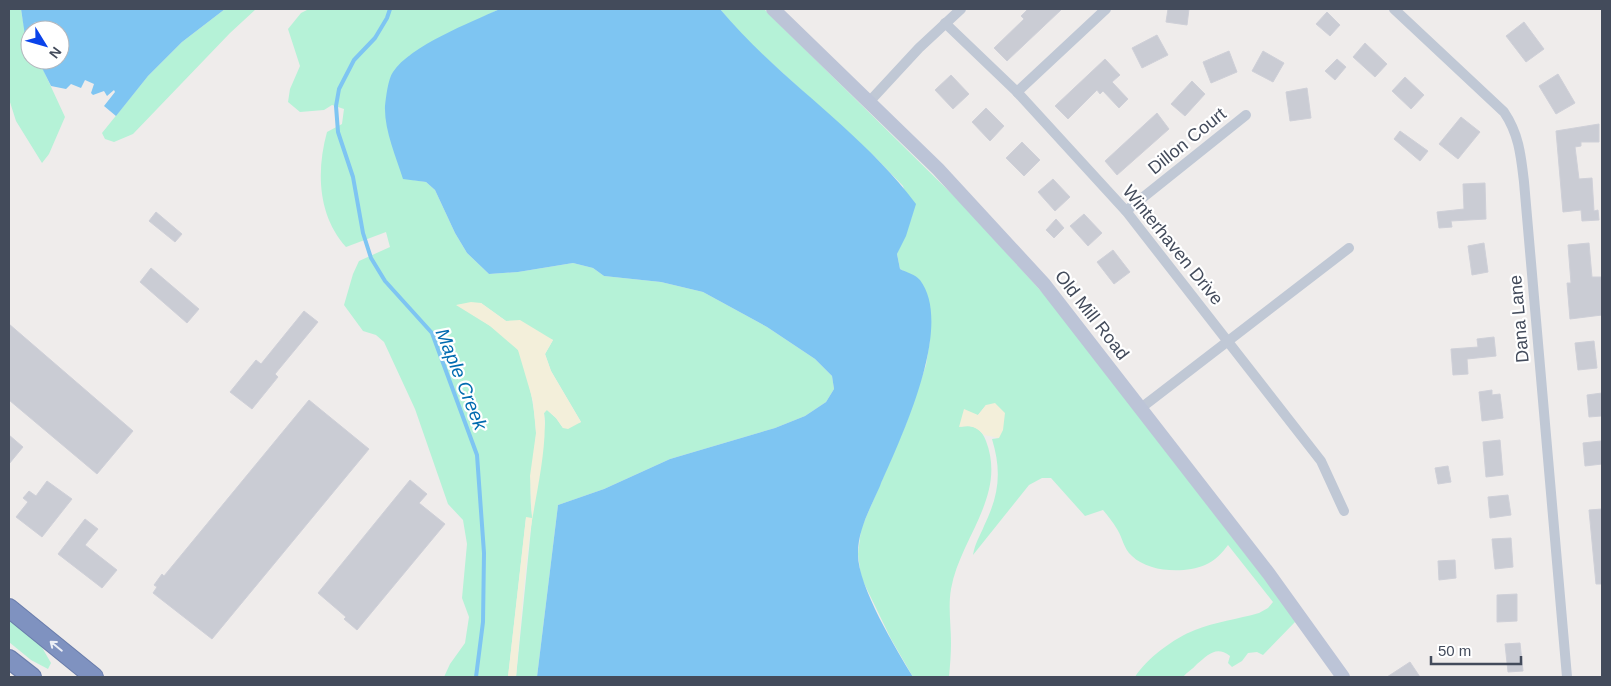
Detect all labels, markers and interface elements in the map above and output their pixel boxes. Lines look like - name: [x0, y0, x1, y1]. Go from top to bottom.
- north arrow: [20, 20, 70, 70]
- text: N: [46, 44, 65, 62]
- street label: Dillon Court: [1144, 104, 1230, 178]
- street label: Winterhaven Drive: [1119, 181, 1227, 309]
- street label: Old Mill Road: [1051, 266, 1133, 364]
- street label: Dana Lane: [1505, 274, 1533, 364]
- water label: Maple Creek: [432, 325, 492, 434]
- scale bar: [1431, 634, 1521, 666]
- one-way arrow: [50, 641, 63, 652]
- text: 50 m: [1438, 642, 1471, 659]

